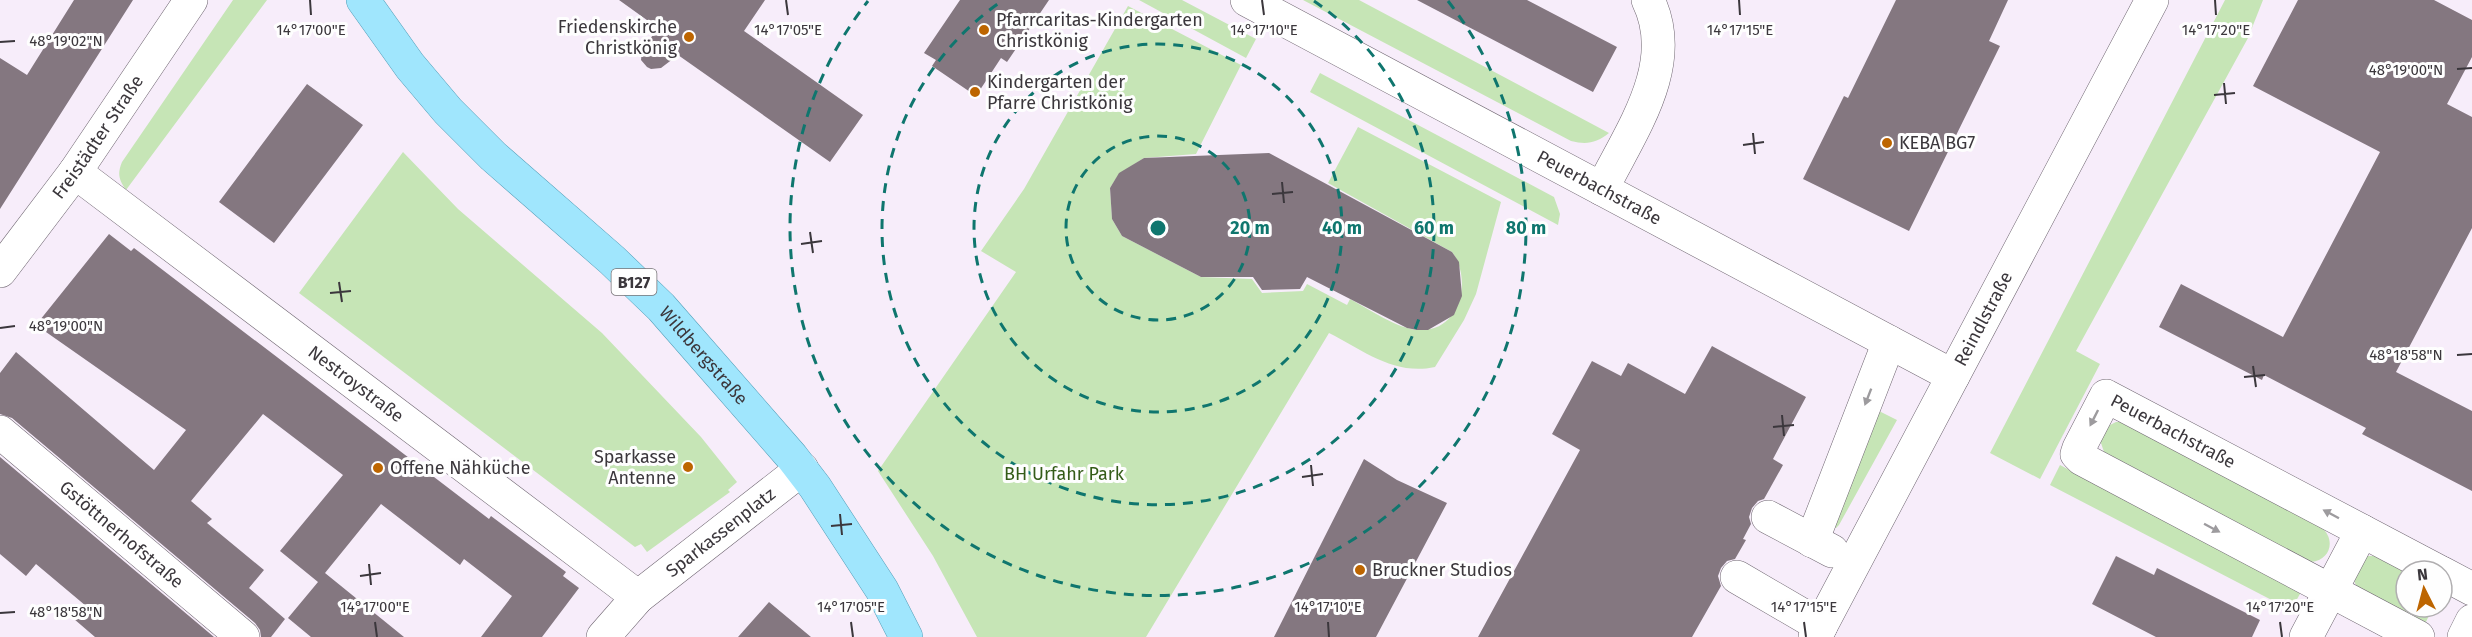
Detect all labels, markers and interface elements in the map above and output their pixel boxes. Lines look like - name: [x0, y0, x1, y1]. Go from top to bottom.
- place label: Pfarrcaritas-Kindergarten Christkönig: [996, 9, 1203, 52]
- place label: Friedenskirche Christkönig: [558, 16, 678, 59]
- text: 14°17'00"E: [276, 21, 346, 39]
- text: 14°17'05"E: [754, 21, 822, 39]
- text: 14°17'10"E: [1230, 21, 1298, 39]
- text: 14°17'15"E: [1707, 21, 1773, 39]
- text: 14°17'20"E: [2182, 21, 2250, 39]
- marker: Pfarrcaritas-Kindergarten Christkönig: [977, 23, 991, 37]
- marker: Friedenskirche Christkönig: [682, 30, 696, 44]
- text: 48°19'02"N: [29, 32, 103, 50]
- text: 48°19'00"N: [2369, 61, 2443, 79]
- street label: Freistädter Straße: [48, 71, 148, 203]
- place label: Kindergarten der Pfarre Christkönig: [987, 71, 1133, 114]
- marker: Kindergarten der Pfarre Christkönig: [968, 85, 982, 99]
- place label: KEBA BG7: [1899, 132, 1975, 154]
- marker: KEBA BG7: [1880, 136, 1894, 150]
- street label: Peuerbachstraße: [1533, 145, 1665, 230]
- text: 20 m: [1230, 217, 1270, 239]
- text: 40 m: [1322, 217, 1362, 239]
- text: 60 m: [1414, 217, 1454, 239]
- text: 80 m: [1506, 217, 1546, 239]
- centre of rings: [1148, 218, 1168, 238]
- street label: Reindlstraße: [1949, 268, 2017, 370]
- road number: B127: [612, 269, 656, 295]
- street label: Wildbergstraße: [654, 302, 752, 409]
- text: 48°19'00"N: [29, 317, 103, 335]
- street label: Nestroystraße: [304, 341, 408, 427]
- text: 48°18'58"N: [2369, 346, 2443, 364]
- one-way arrow: [1862, 388, 1872, 406]
- street label: Peuerbachstraße: [2107, 389, 2239, 473]
- one-way arrow: [2089, 409, 2099, 426]
- place label: Sparkasse Antenne: [594, 446, 676, 489]
- place label: Offene Nähküche: [390, 457, 530, 479]
- marker: Sparkasse Antenne: [681, 460, 695, 474]
- marker: Offene Nähküche: [371, 461, 385, 475]
- park label: BH Urfahr Park: [1004, 463, 1125, 485]
- street label: Gstöttnerhofstraße: [55, 476, 188, 593]
- street label: Sparkassenplatz: [662, 483, 780, 582]
- one-way arrow: [2322, 509, 2339, 519]
- one-way arrow: [2204, 523, 2221, 533]
- place label: Bruckner Studios: [1372, 559, 1512, 581]
- north arrow: [2394, 559, 2454, 619]
- marker: Bruckner Studios: [1353, 563, 1367, 577]
- text: N: [2416, 565, 2429, 585]
- text: 14°17'00"E: [340, 598, 410, 616]
- text: 14°17'05"E: [817, 598, 885, 616]
- text: 14°17'10"E: [1294, 598, 1362, 616]
- text: 14°17'15"E: [1771, 598, 1837, 616]
- text: 14°17'20"E: [2246, 598, 2314, 616]
- text: 48°18'58"N: [29, 603, 103, 621]

